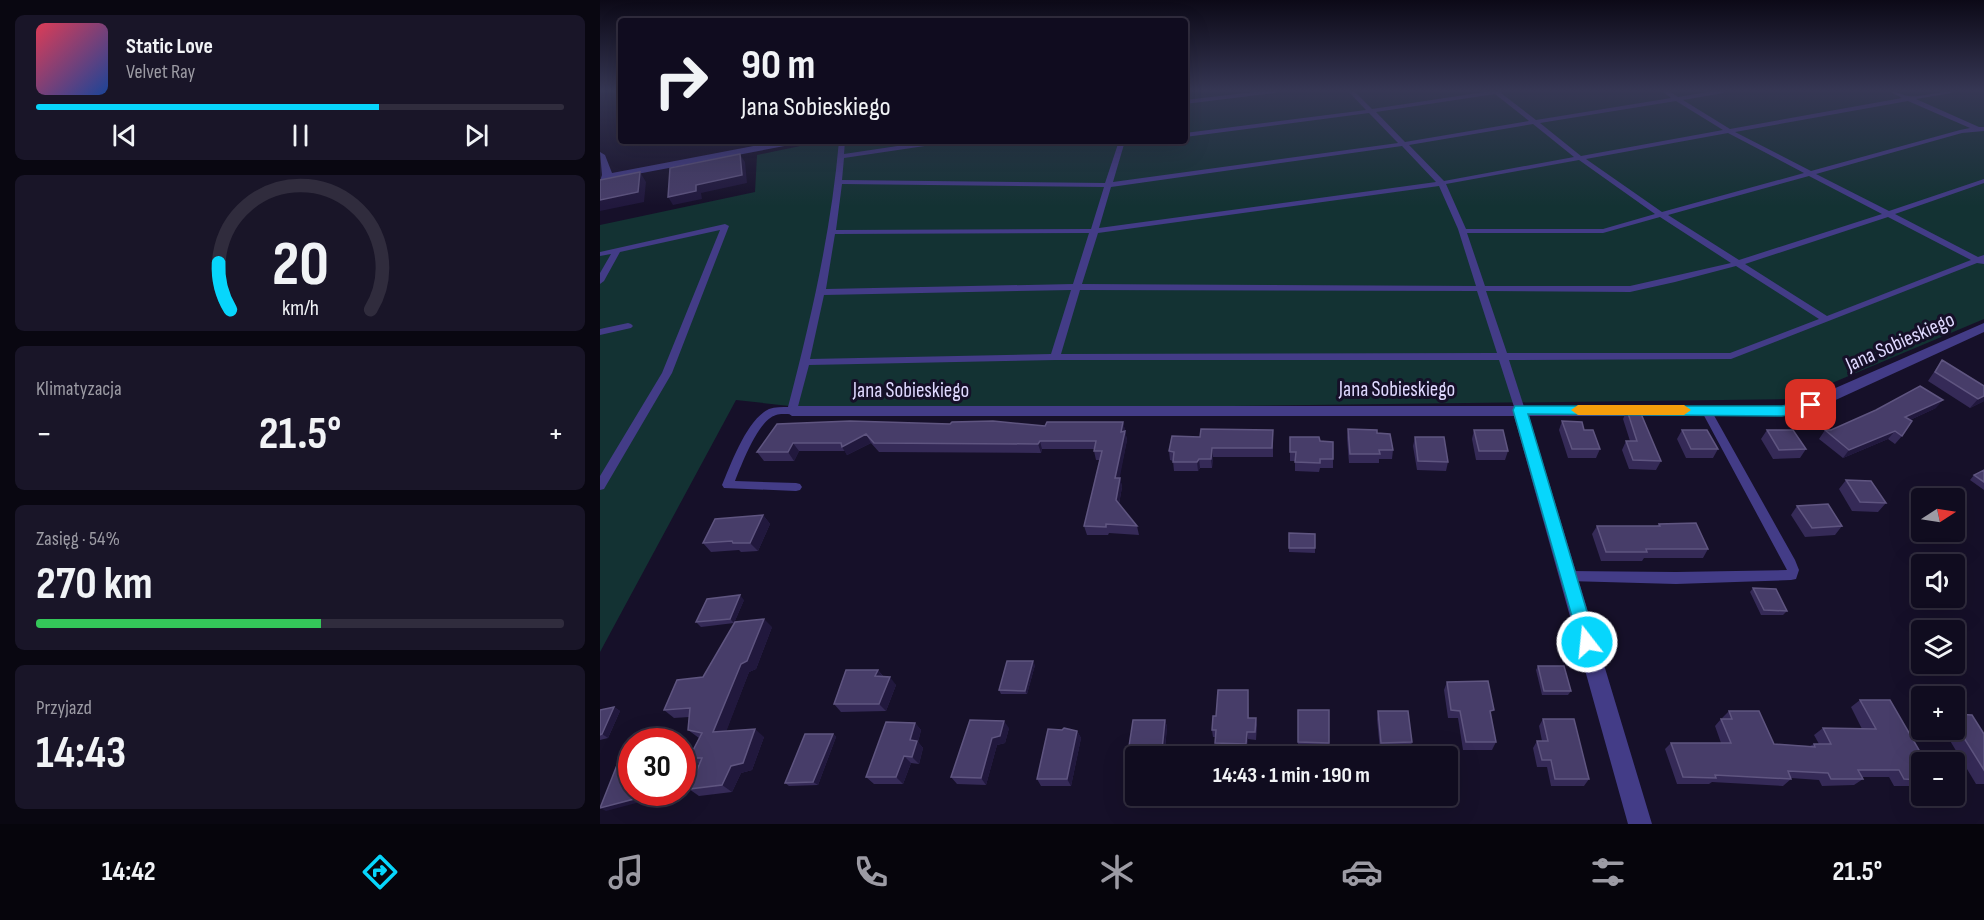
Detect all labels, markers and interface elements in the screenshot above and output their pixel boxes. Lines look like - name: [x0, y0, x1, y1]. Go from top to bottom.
- text: Static Love: [126, 33, 213, 60]
- text: 90 m: [741, 40, 815, 91]
- icon: right: [642, 42, 720, 120]
- text: Velvet Ray: [126, 60, 195, 84]
- text: Jana Sobieskiego: [741, 91, 891, 123]
- icon: previous: [108, 119, 141, 152]
- icon: pause: [284, 119, 317, 152]
- icon: next: [460, 119, 493, 152]
- text: 20: [271, 228, 329, 303]
- text: km/h: [281, 296, 319, 321]
- street label: Jana Sobieskiego: [1841, 307, 1958, 378]
- text: Klimatyzacja: [36, 377, 122, 401]
- street label: Jana Sobieskiego: [1338, 377, 1455, 402]
- street label: Jana Sobieskiego: [852, 378, 969, 403]
- pin: [1785, 379, 1836, 430]
- icon: arrive: [1794, 388, 1827, 421]
- text: 21.5°: [259, 407, 341, 462]
- text: −: [36, 414, 52, 454]
- text: +: [548, 414, 564, 454]
- north arrow: [1911, 488, 1965, 542]
- map controls: [1911, 488, 1965, 806]
- text: Zasięg · 54%: [36, 527, 120, 551]
- button: sound: [1911, 554, 1965, 608]
- text: 270 km: [36, 557, 152, 612]
- position arrow: [1555, 610, 1619, 674]
- button: layers: [1911, 620, 1965, 674]
- button: +: [1911, 686, 1965, 740]
- text: Przyjazd: [36, 696, 92, 720]
- text: 14:43: [36, 726, 126, 781]
- speed limit sign: 30: [618, 728, 696, 806]
- button: −: [1911, 752, 1965, 806]
- text: 14:43 · 1 min · 190 m: [1213, 762, 1370, 789]
- icon: directions: [359, 851, 401, 893]
- icon: music: [605, 851, 647, 893]
- icon: phone: [850, 851, 892, 893]
- icon: climate: [1096, 851, 1138, 893]
- icon: car: [1341, 851, 1383, 893]
- icon: filters: [1587, 851, 1629, 893]
- text: 14:42: [102, 856, 156, 888]
- text: 21.5°: [1833, 856, 1882, 888]

